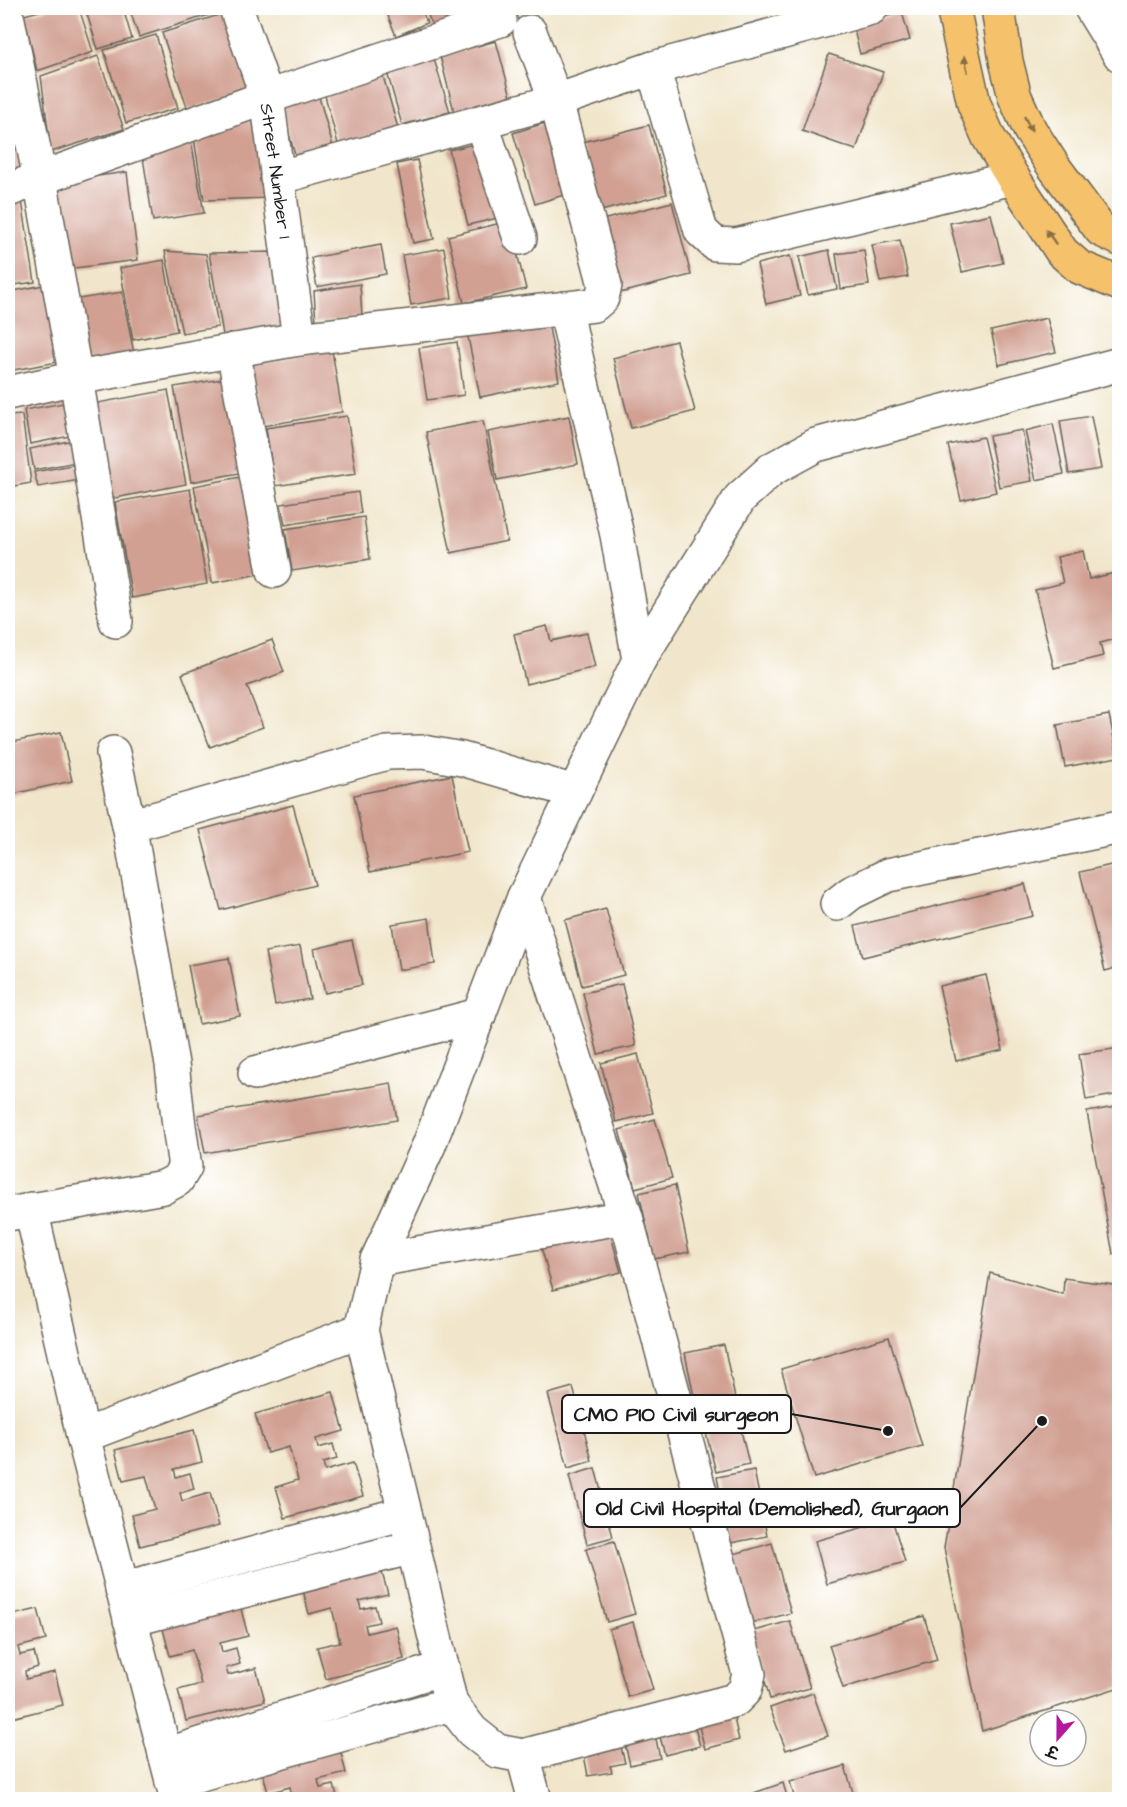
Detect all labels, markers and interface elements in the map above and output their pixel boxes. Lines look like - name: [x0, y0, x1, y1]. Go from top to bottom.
- one-way arrow: [960, 55, 970, 73]
- street label: Street Number 1: [254, 102, 297, 240]
- one-way arrow: [1023, 116, 1033, 133]
- one-way arrow: [1045, 230, 1057, 246]
- callout: CMO PIO Civil surgeon: [562, 1395, 791, 1433]
- text: CMO PIO Civil surgeon: [574, 1401, 778, 1430]
- callout: Old Civil Hospital (Demolished), Gurgaon: [584, 1489, 960, 1527]
- text: Old Civil Hospital (Demolished), Gurgaon: [596, 1495, 948, 1524]
- north arrow: [1028, 1708, 1088, 1768]
- text: उ: [1043, 1738, 1064, 1764]

